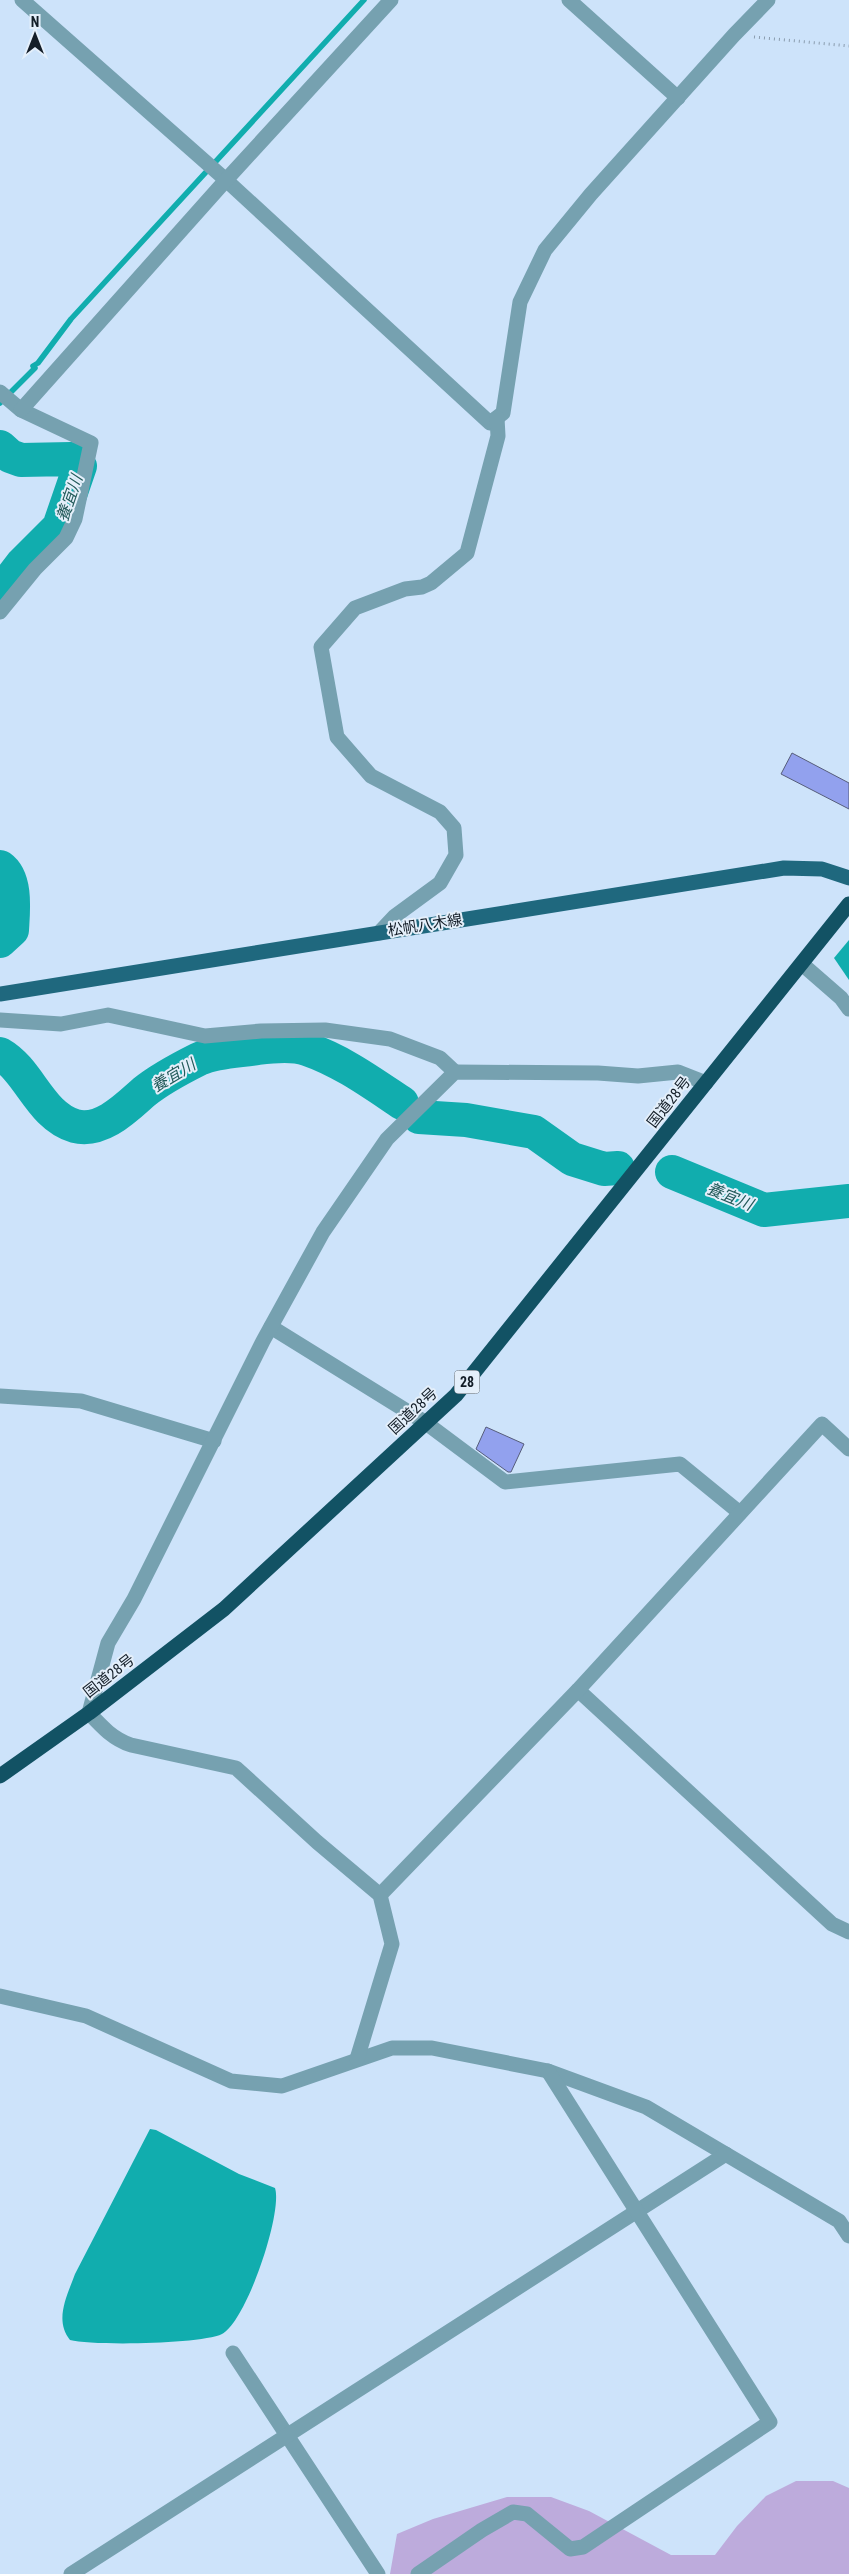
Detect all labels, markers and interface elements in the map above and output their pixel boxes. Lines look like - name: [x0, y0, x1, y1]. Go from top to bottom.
- north arrow: [10, 10, 60, 60]
- text: N: [31, 14, 39, 30]
- water label: 養宜川: [53, 470, 87, 524]
- street label: 松帆八木線: [387, 910, 463, 940]
- water label: 養宜川: [148, 1054, 200, 1096]
- street label: 国道28号: [643, 1073, 695, 1131]
- water label: 養宜川: [704, 1179, 757, 1215]
- road number: 28: [454, 1370, 480, 1394]
- street label: 国道28号: [385, 1384, 441, 1438]
- street label: 国道28号: [80, 1650, 138, 1702]

